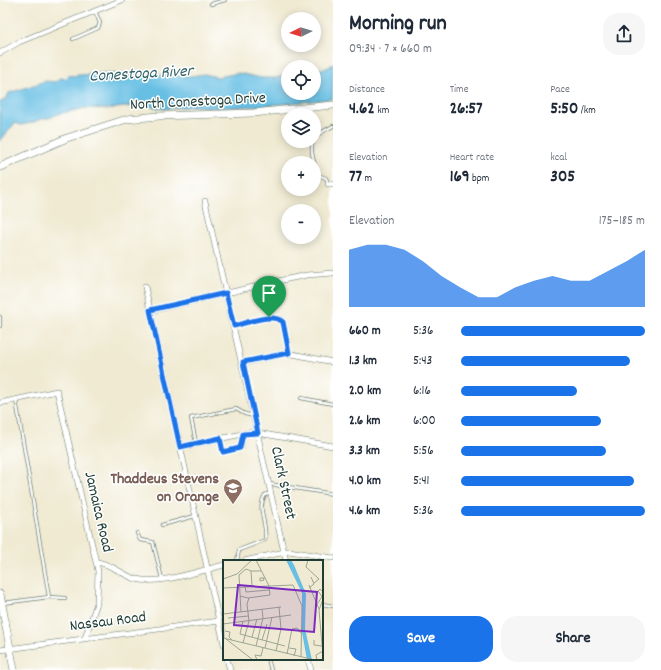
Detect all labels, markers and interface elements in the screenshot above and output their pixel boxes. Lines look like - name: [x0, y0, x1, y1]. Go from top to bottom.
- text: Morning run: [349, 9, 447, 40]
- north arrow: [281, 12, 321, 52]
- map controls: [281, 12, 321, 244]
- button: share: [603, 13, 645, 55]
- text: 09:34 · 7 × 660 m: [349, 40, 432, 59]
- water label: Conestoga River: [89, 60, 195, 90]
- button: locate: [281, 60, 321, 100]
- text: Distance: [349, 82, 385, 98]
- text: Time: [450, 82, 468, 98]
- text: Pace: [550, 82, 570, 98]
- street label: North Conestoga Drive: [129, 87, 267, 117]
- text: 4.62: [349, 98, 375, 122]
- text: 26:57: [450, 98, 483, 122]
- text: 5:50: [550, 98, 578, 122]
- text: km: [375, 103, 389, 119]
- text: /km: [578, 103, 596, 119]
- button: layers: [281, 108, 321, 148]
- text: Elevation: [349, 150, 387, 166]
- text: Heart rate: [450, 150, 494, 166]
- text: kcal: [550, 150, 567, 166]
- button: +: [281, 156, 321, 196]
- text: 77: [349, 166, 362, 190]
- text: 169: [450, 166, 470, 190]
- text: 305: [550, 166, 575, 190]
- text: m: [362, 171, 372, 187]
- text: bpm: [470, 171, 489, 187]
- button: −: [281, 204, 321, 244]
- text: Elevation: [349, 212, 394, 231]
- text: 175–185 m: [599, 212, 645, 231]
- pin: [252, 276, 286, 317]
- icon: arrive: [258, 282, 280, 304]
- text: 660 m: [349, 322, 381, 341]
- text: 5:36: [413, 322, 433, 341]
- text: 1.3 km: [349, 352, 377, 371]
- text: 5:43: [413, 352, 432, 371]
- text: 2.0 km: [349, 382, 381, 401]
- text: 6:16: [413, 382, 431, 401]
- text: 2.6 km: [349, 412, 380, 431]
- text: 6:00: [413, 412, 436, 431]
- text: 3.3 km: [349, 442, 380, 461]
- text: 5:56: [413, 442, 434, 461]
- street label: Clark Street: [264, 444, 302, 522]
- place label: Thaddeus Stevens on Orange: [111, 468, 219, 509]
- street label: Jamaica Road: [78, 469, 118, 555]
- text: 4.0 km: [349, 472, 381, 491]
- text: 5:41: [413, 472, 429, 491]
- school or university icon: Thaddeus Stevens on Orange: [222, 477, 244, 505]
- text: 4.6 km: [349, 502, 380, 521]
- text: 5:36: [413, 502, 433, 521]
- inset map: [223, 560, 323, 660]
- street label: Nassau Road: [68, 606, 148, 638]
- button: Save: [349, 616, 493, 662]
- button: Share: [501, 616, 645, 662]

